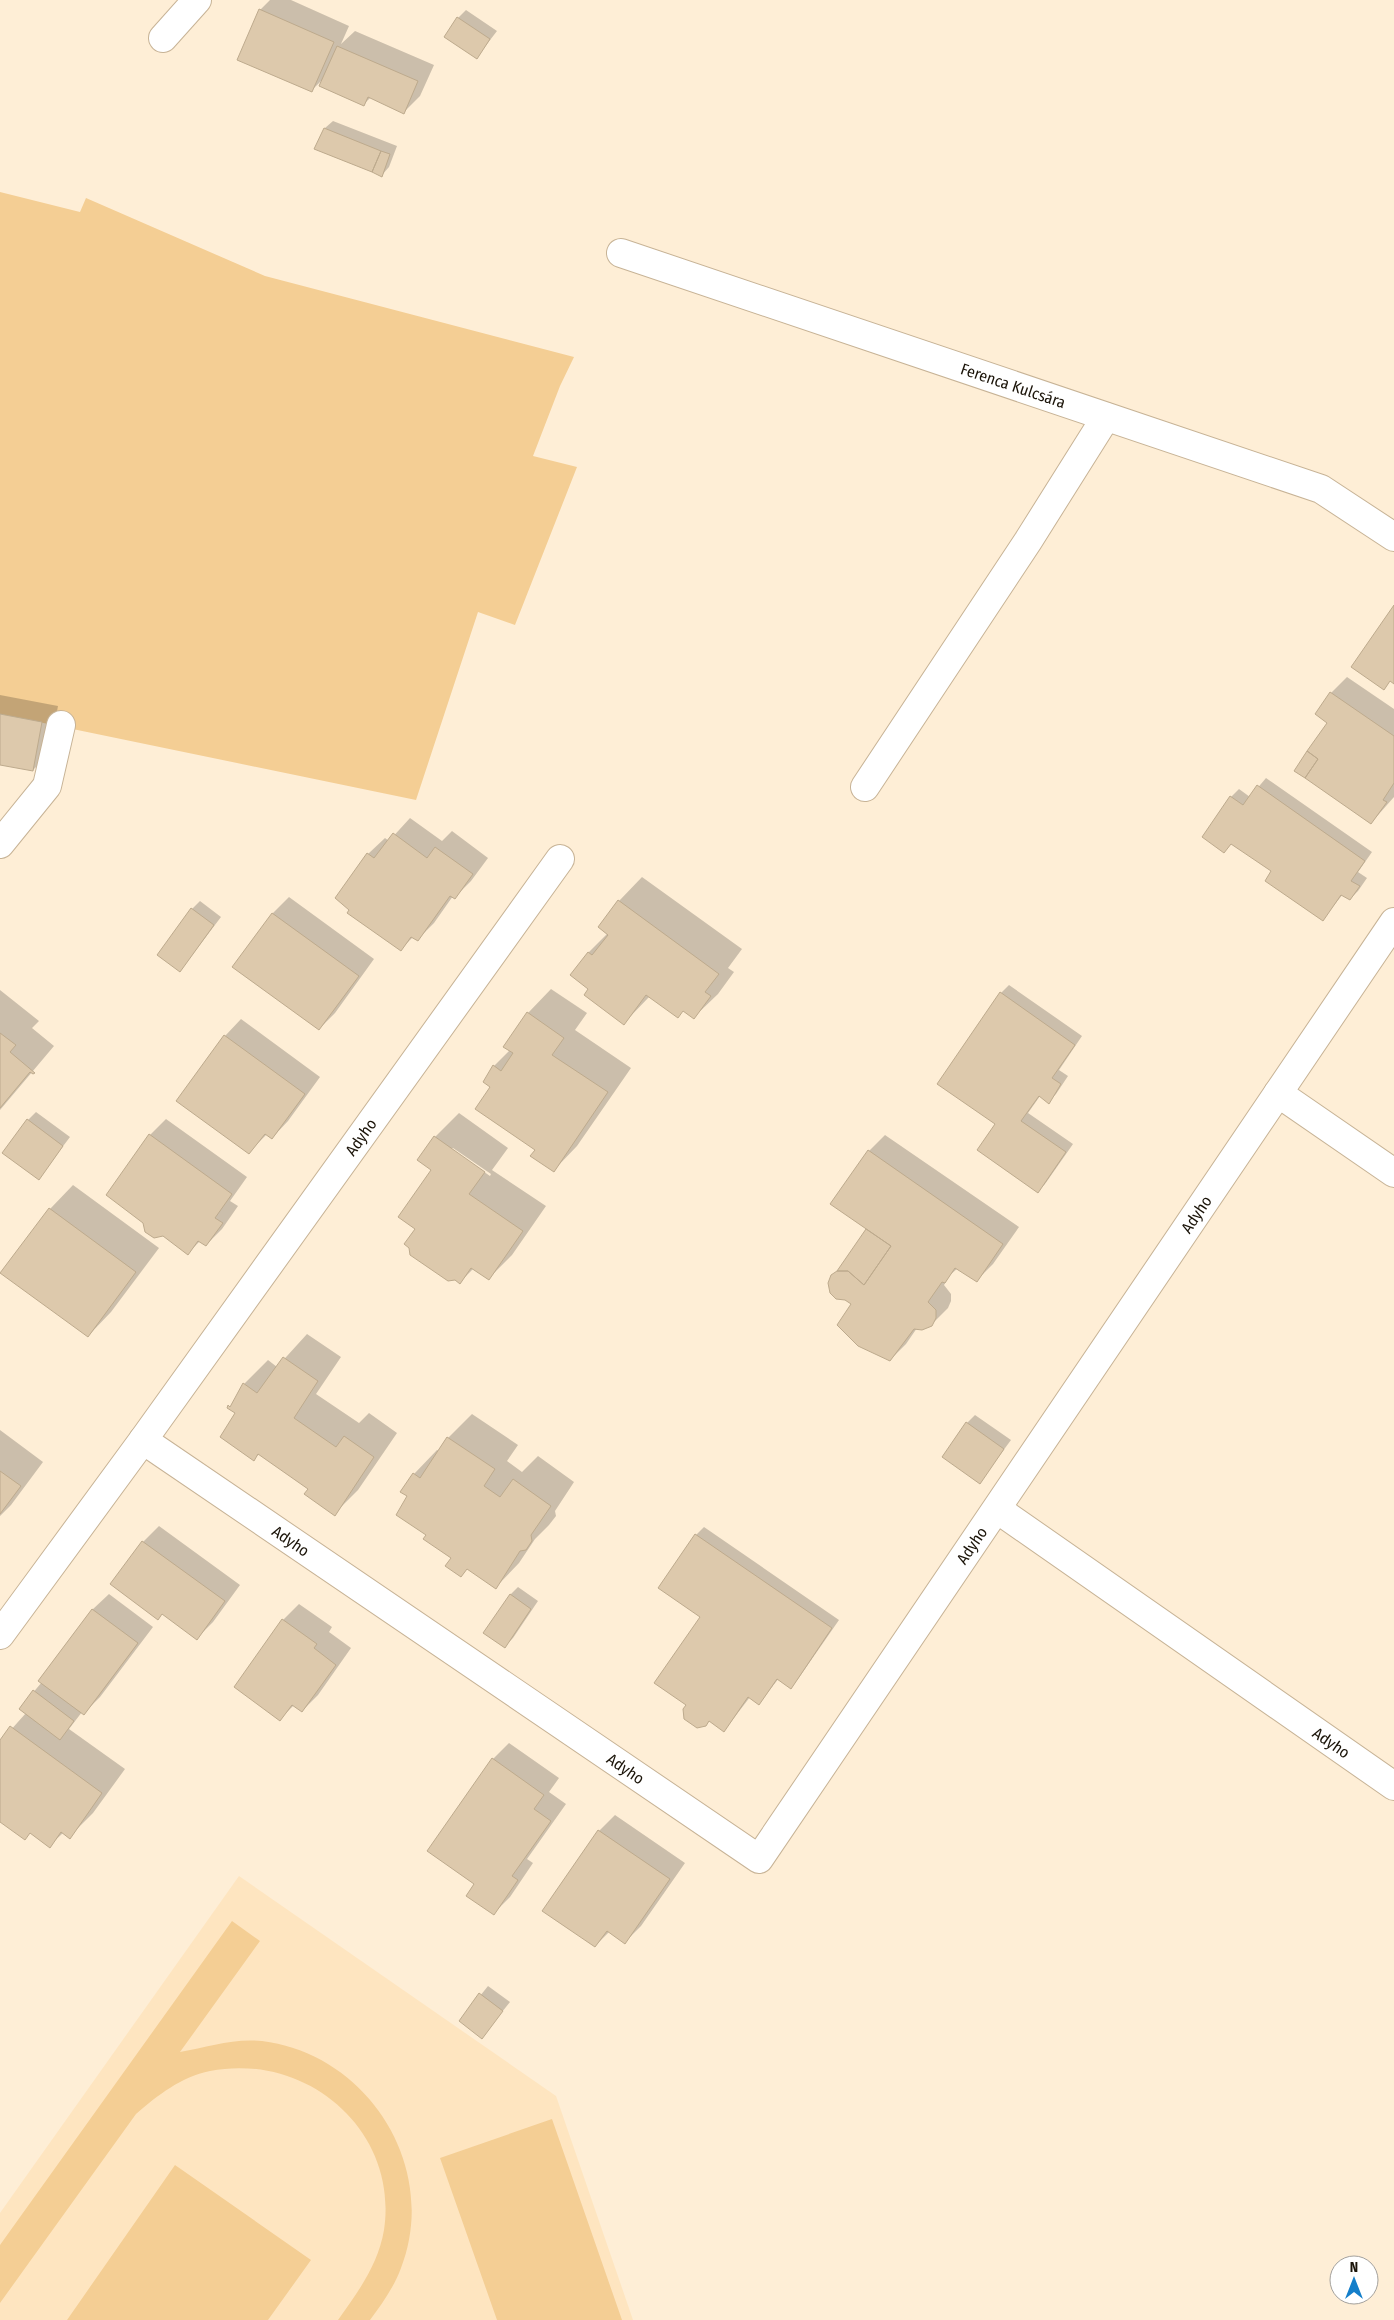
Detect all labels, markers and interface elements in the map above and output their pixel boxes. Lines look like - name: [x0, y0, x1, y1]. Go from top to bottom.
- street label: Ferenca Kulcsára: [958, 359, 1068, 412]
- street label: Adyho: [341, 1115, 381, 1159]
- street label: Adyho: [1177, 1192, 1216, 1237]
- street label: Adyho: [268, 1522, 313, 1560]
- street label: Adyho: [953, 1523, 991, 1568]
- street label: Adyho: [1309, 1723, 1354, 1762]
- street label: Adyho: [603, 1749, 648, 1788]
- north arrow: [1329, 2255, 1379, 2305]
- text: N: [1350, 2259, 1358, 2276]

